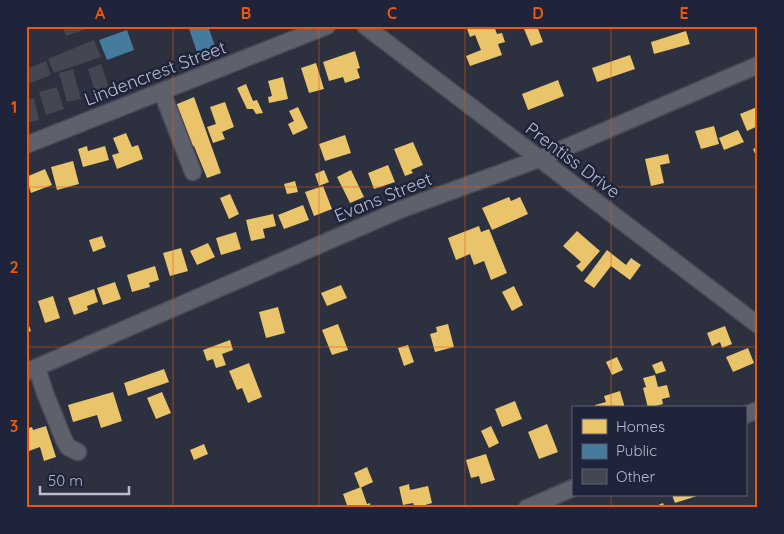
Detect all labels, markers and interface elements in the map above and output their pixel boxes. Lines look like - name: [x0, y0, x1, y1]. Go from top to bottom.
- text: A: [95, 3, 106, 23]
- text: B: [241, 3, 251, 23]
- text: C: [387, 3, 397, 23]
- text: D: [532, 3, 544, 23]
- text: E: [679, 3, 689, 23]
- street label: Lindencrest Street: [81, 35, 229, 111]
- text: 1: [11, 97, 17, 117]
- street label: Prentiss Drive: [521, 117, 625, 203]
- street label: Evans Street: [331, 167, 435, 227]
- text: 2: [9, 257, 19, 277]
- legend: [572, 406, 746, 496]
- text: 3: [10, 416, 18, 436]
- text: Homes: [616, 417, 665, 436]
- text: Public: [616, 441, 657, 460]
- scale bar: [40, 464, 129, 496]
- text: Other: [616, 467, 656, 486]
- text: 50 m: [48, 471, 83, 490]

